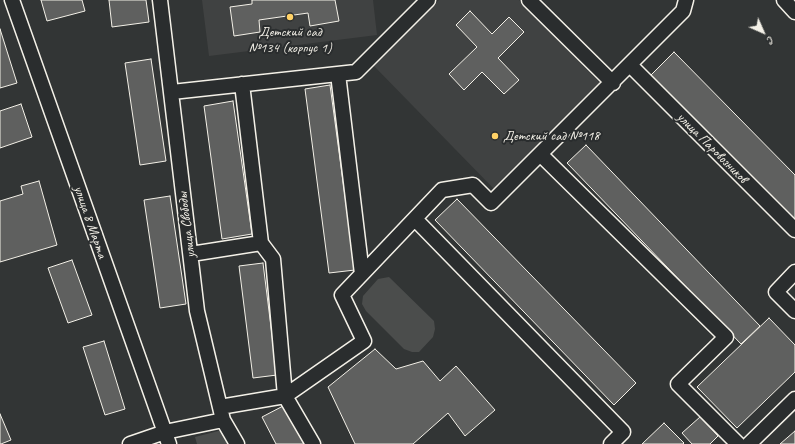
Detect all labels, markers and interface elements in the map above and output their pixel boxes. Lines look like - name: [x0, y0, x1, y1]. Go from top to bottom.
- marker: Детский сад №134 (корпус 1): [285, 12, 295, 22]
- north arrow: [743, 12, 783, 52]
- place label: Детский сад №134 (корпус 1): [248, 24, 332, 56]
- text: С: [765, 34, 778, 47]
- street label: улица Паровозников: [673, 109, 751, 187]
- place label: Детский сад №118: [503, 128, 600, 144]
- marker: Детский сад №118: [490, 131, 500, 141]
- street label: улица 8 Марта: [70, 184, 110, 260]
- street label: улица Свободы: [175, 191, 199, 259]

